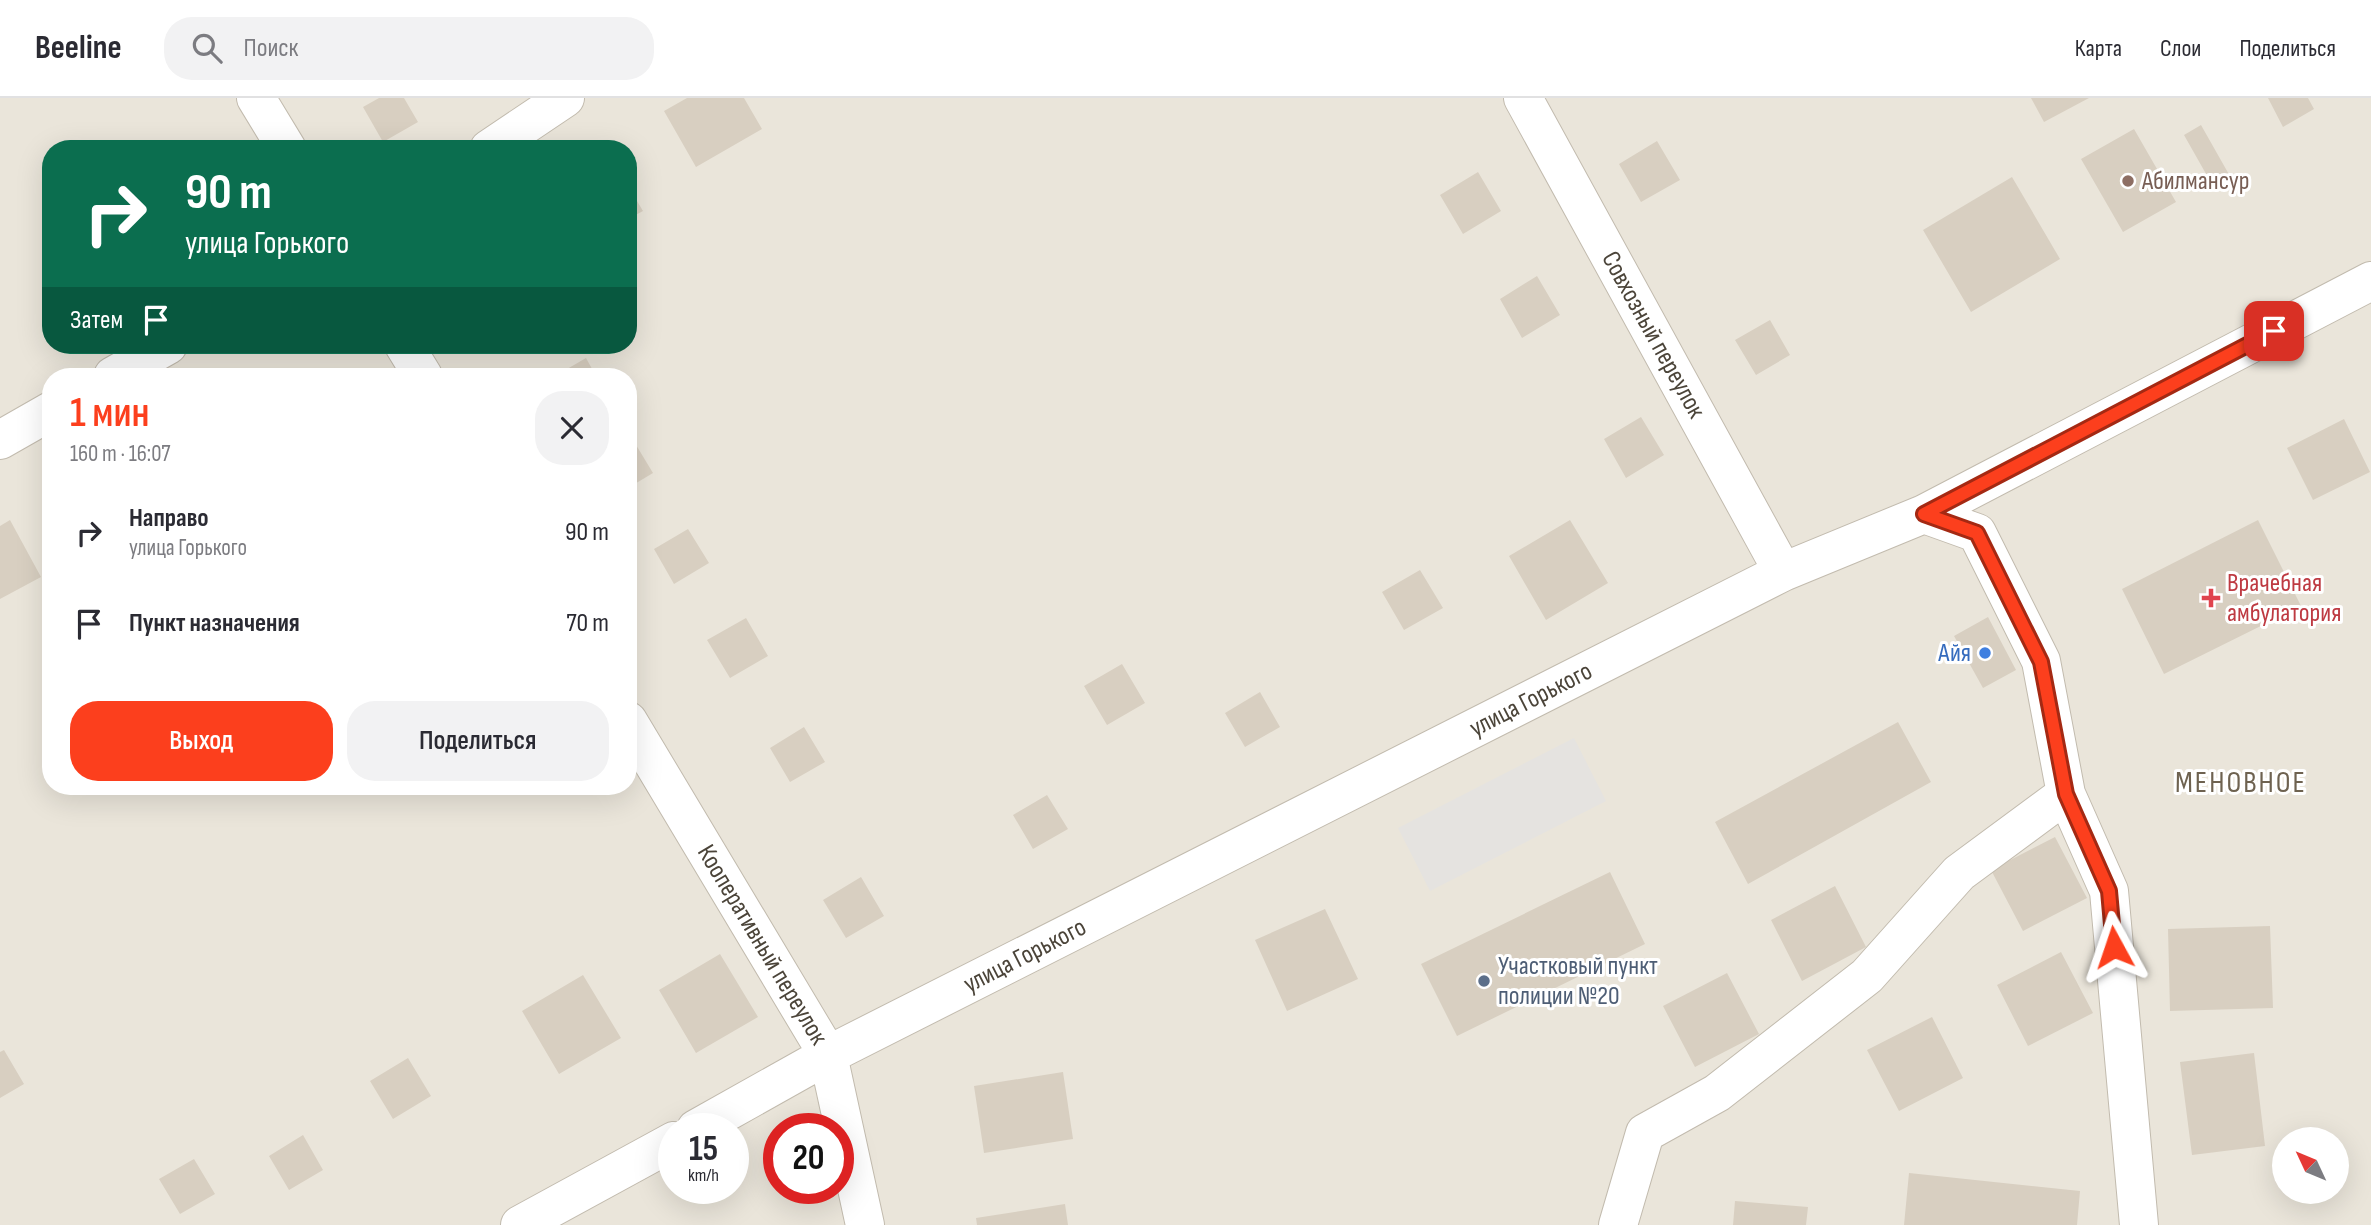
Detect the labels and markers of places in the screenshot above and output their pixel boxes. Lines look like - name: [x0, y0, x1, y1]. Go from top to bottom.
- place label: Абилмансур: [2141, 166, 2250, 197]
- marker: Абилмансур: [2120, 173, 2136, 189]
- pin: [2244, 301, 2304, 361]
- place label: Врачебная амбулатория: [2227, 568, 2341, 629]
- marker: Врачебная амбулатория: [2201, 588, 2221, 608]
- place label: Айя: [1937, 638, 1971, 669]
- marker: Айя: [1977, 645, 1993, 661]
- place label: Участковый пункт полиции №20: [1498, 951, 1658, 1012]
- marker: Участковый пункт полиции №20: [1476, 973, 1492, 989]

